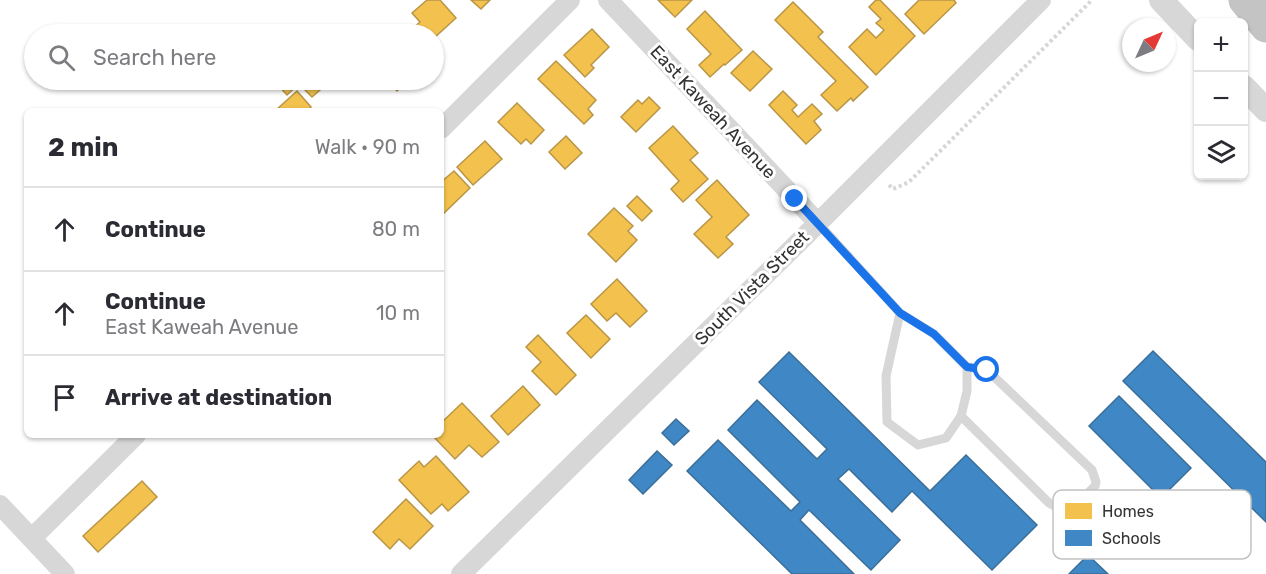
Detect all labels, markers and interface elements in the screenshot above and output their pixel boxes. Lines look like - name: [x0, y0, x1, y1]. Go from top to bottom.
- north arrow: [1122, 18, 1176, 72]
- map controls: [1194, 18, 1248, 180]
- button: +: [1194, 18, 1248, 72]
- search box: [24, 24, 444, 90]
- icon: search: [45, 41, 78, 74]
- street label: East Kaweah Avenue: [646, 41, 780, 183]
- text: Search here: [93, 44, 216, 71]
- button: −: [1194, 72, 1248, 126]
- button: layers: [1194, 126, 1248, 180]
- text: 2 min: [48, 132, 118, 163]
- text: Walk · 90 m: [315, 135, 420, 159]
- route end: [781, 185, 807, 211]
- icon: ahead: [48, 213, 81, 246]
- text: Continue: [105, 216, 206, 243]
- text: 80 m: [372, 217, 420, 241]
- street label: South Vista Street: [690, 226, 814, 350]
- text: Continue: [105, 288, 206, 315]
- icon: ahead: [48, 297, 81, 330]
- text: 10 m: [376, 301, 420, 325]
- text: East Kaweah Avenue: [105, 315, 299, 339]
- route start: [973, 356, 999, 382]
- icon: arrive: [48, 381, 81, 414]
- text: Arrive at destination: [105, 384, 332, 411]
- legend: [1053, 490, 1251, 559]
- text: Homes: [1102, 502, 1154, 521]
- text: Schools: [1102, 529, 1161, 548]

